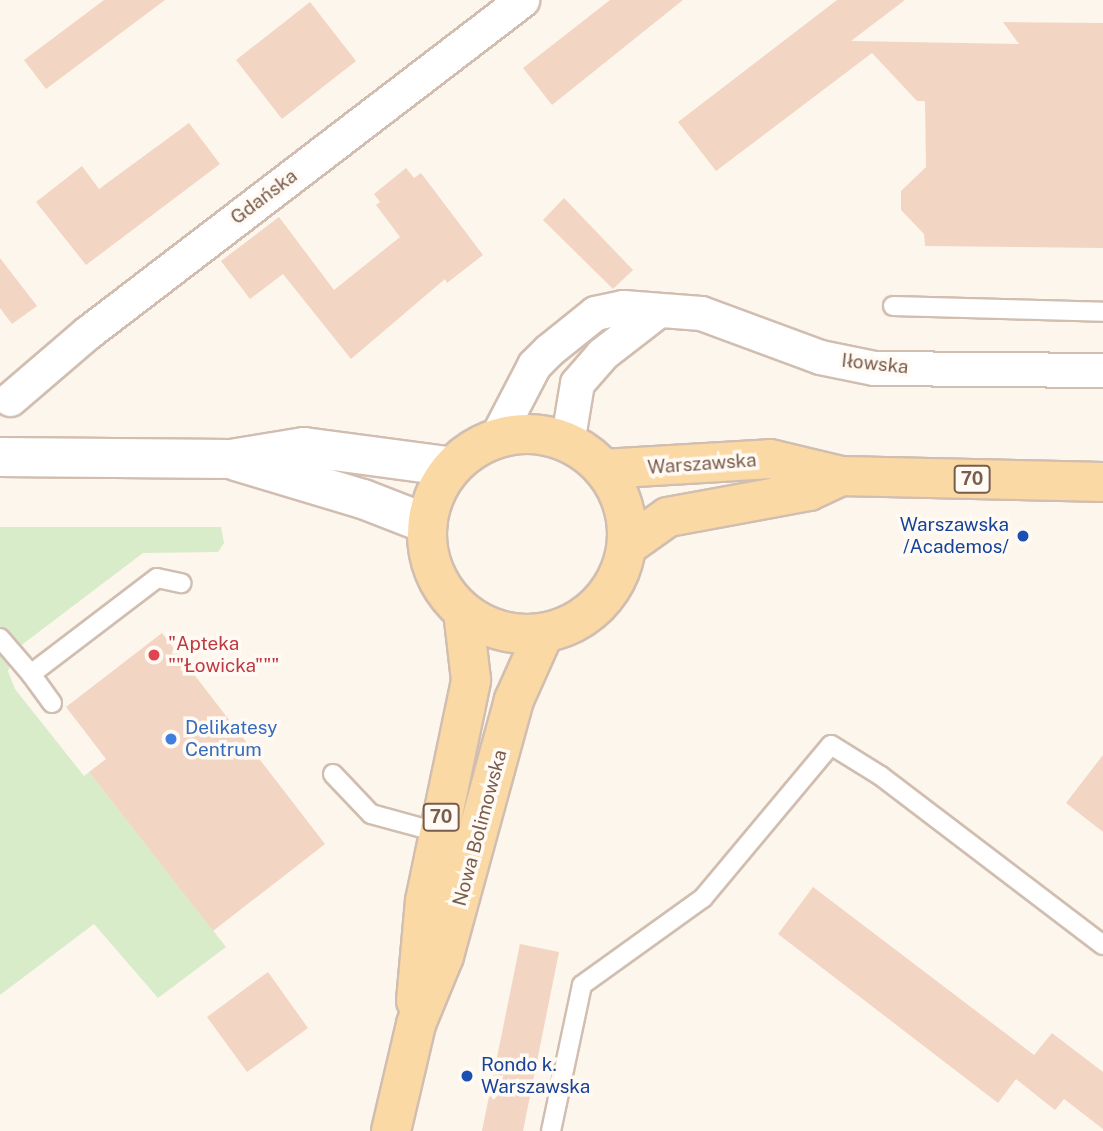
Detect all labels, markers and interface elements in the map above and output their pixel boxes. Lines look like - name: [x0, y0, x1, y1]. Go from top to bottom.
- street label: Gdańska: [226, 165, 302, 229]
- street label: Iłowska: [840, 349, 910, 379]
- street label: Warszawska: [647, 449, 757, 479]
- road number: 70: [953, 464, 991, 494]
- place label: Warszawska /Academos/: [900, 514, 1009, 558]
- marker: Warszawska /Academos/: [1015, 528, 1031, 544]
- place label: "Apteka ""Łowicka""": [168, 633, 279, 677]
- marker: "Apteka ""Łowicka""": [146, 647, 162, 663]
- place label: Delikatesy Centrum: [185, 717, 278, 761]
- marker: Delikatesy Centrum: [163, 731, 179, 747]
- street label: Nowa Bolimowska: [448, 747, 512, 909]
- road number: 70: [422, 802, 460, 832]
- place label: Rondo k. Warszawska: [481, 1054, 590, 1098]
- marker: Rondo k. Warszawska: [459, 1068, 475, 1084]

